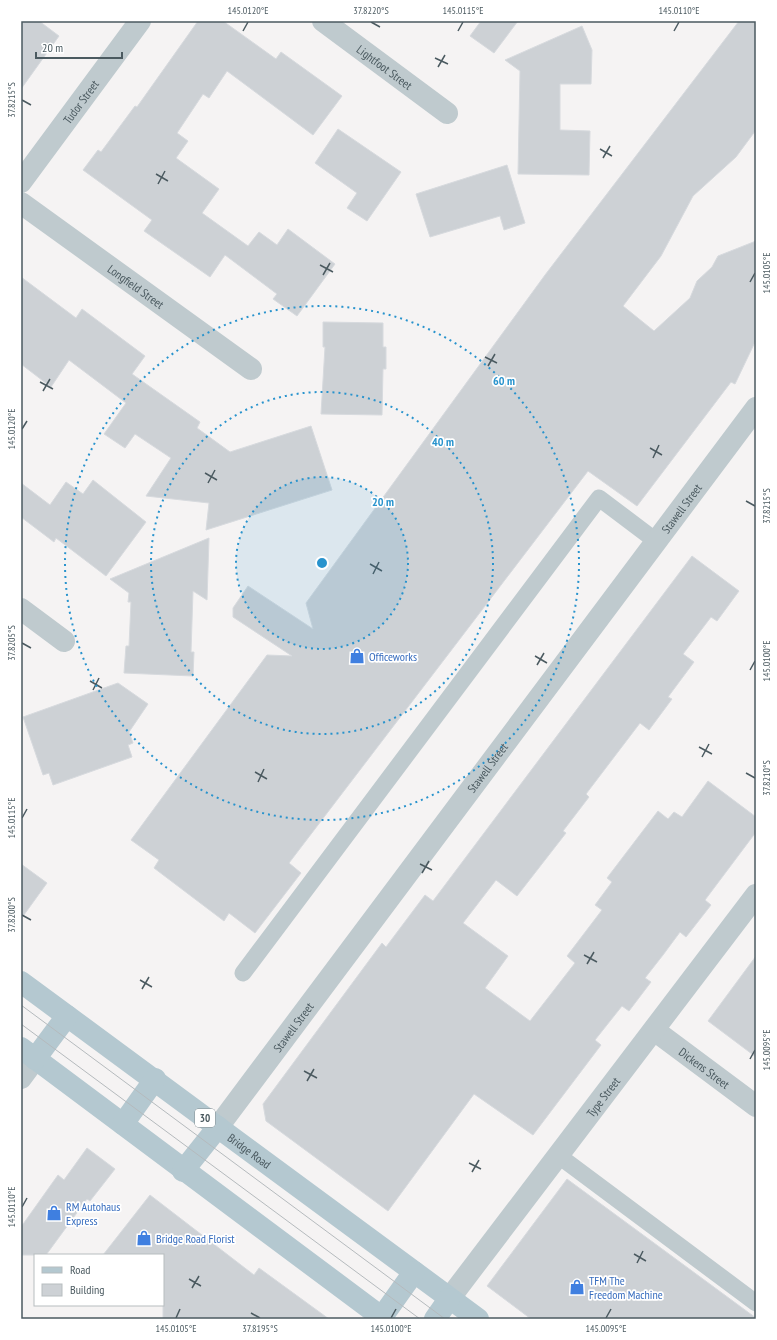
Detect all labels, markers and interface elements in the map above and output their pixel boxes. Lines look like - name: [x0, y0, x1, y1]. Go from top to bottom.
- text: 145.0120°E: [228, 4, 269, 17]
- text: 37.8220°S: [353, 4, 389, 17]
- text: 145.0115°E: [443, 4, 484, 17]
- text: 145.0110°E: [659, 4, 700, 17]
- scale bar: [36, 34, 122, 60]
- text: 20 m: [42, 40, 63, 55]
- street label: Lightfoot Street: [354, 41, 416, 93]
- street label: Tudor Street: [59, 76, 102, 126]
- text: 37.8215°S: [5, 82, 18, 118]
- text: 145.0105°E: [760, 253, 773, 294]
- street label: Longfield Street: [105, 261, 168, 312]
- text: 60 m: [493, 373, 515, 388]
- text: 145.0120°E: [5, 409, 18, 450]
- text: 40 m: [432, 434, 454, 449]
- street label: Stawell Street: [658, 480, 705, 536]
- text: 37.8215°S: [760, 488, 773, 524]
- text: 20 m: [372, 494, 394, 509]
- centre of rings: [315, 556, 329, 570]
- text: 37.8205°S: [5, 625, 18, 661]
- text: 145.0100°E: [760, 641, 773, 682]
- shop icon: Officeworks: [348, 647, 366, 665]
- place label: Officeworks: [369, 649, 417, 664]
- street label: Stawell Street: [464, 739, 511, 795]
- text: 37.8210°S: [760, 760, 773, 796]
- text: 145.0115°E: [5, 798, 18, 839]
- text: 37.8200°S: [5, 897, 18, 933]
- street label: Stawell Street: [269, 999, 317, 1055]
- text: 145.0095°E: [760, 1030, 773, 1071]
- street label: Dickens Street: [676, 1044, 733, 1092]
- street label: Type Street: [583, 1073, 623, 1120]
- road number: 30: [195, 1109, 215, 1127]
- street label: Bridge Road: [225, 1130, 274, 1171]
- text: 145.0110°E: [5, 1187, 18, 1228]
- place label: RM Autohaus Express: [66, 1199, 120, 1228]
- shop icon: RM Autohaus Express: [45, 1204, 63, 1222]
- shop icon: Bridge Road Florist: [135, 1229, 153, 1247]
- place label: Bridge Road Florist: [156, 1231, 235, 1246]
- legend: [34, 1254, 164, 1306]
- text: Road: [70, 1262, 90, 1277]
- place label: TFM The Freedom Machine: [589, 1273, 663, 1302]
- shop icon: TFM The Freedom Machine: [568, 1278, 586, 1296]
- text: Building: [70, 1282, 105, 1297]
- text: 145.0105°E: [156, 1322, 197, 1335]
- text: 37.8195°S: [242, 1322, 278, 1335]
- text: 145.0100°E: [371, 1322, 412, 1335]
- text: 145.0095°E: [586, 1322, 627, 1335]

